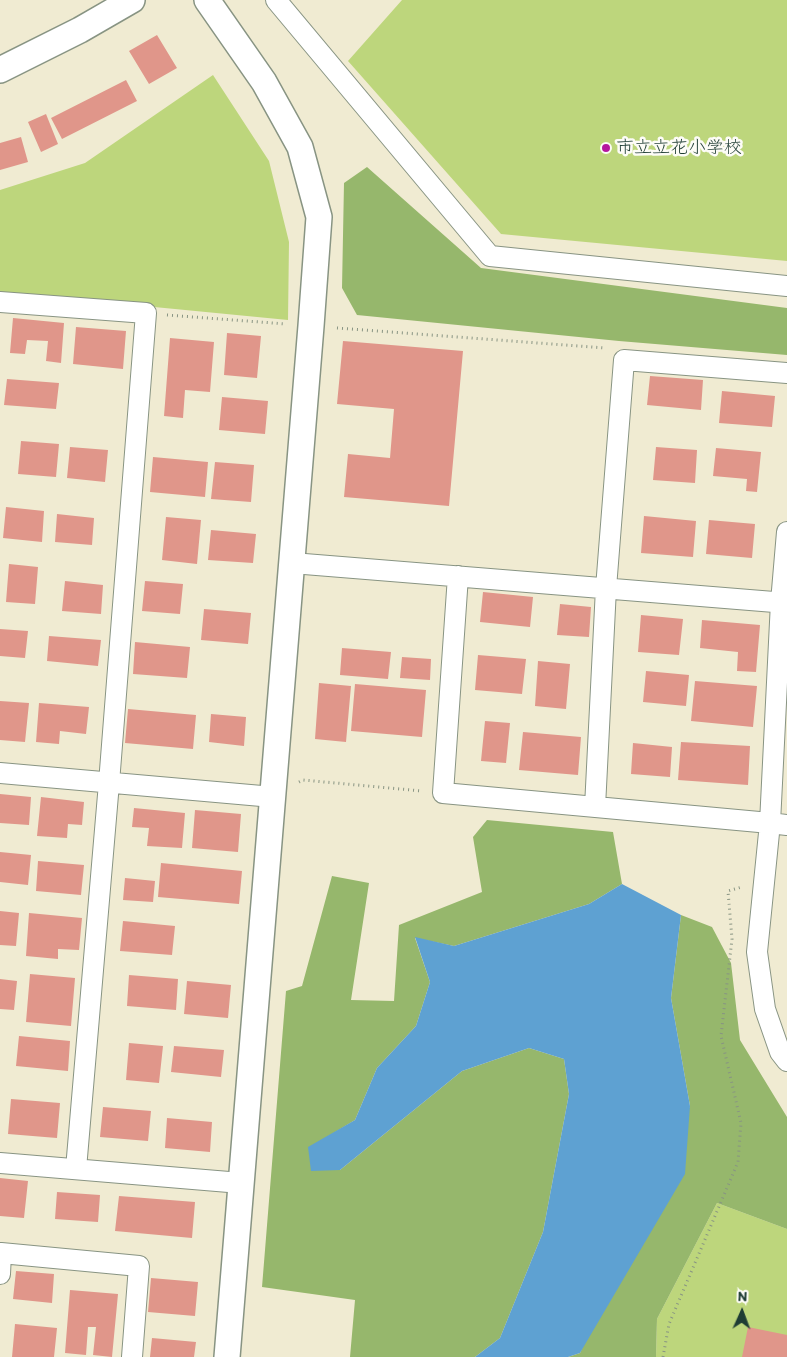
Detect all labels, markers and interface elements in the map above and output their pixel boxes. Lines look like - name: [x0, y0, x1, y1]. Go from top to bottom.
- place label: 市立立花小学校: [616, 137, 742, 159]
- marker: 市立立花小学校: [600, 142, 612, 154]
- north arrow: [717, 1287, 767, 1337]
- text: N: [738, 1288, 748, 1305]

